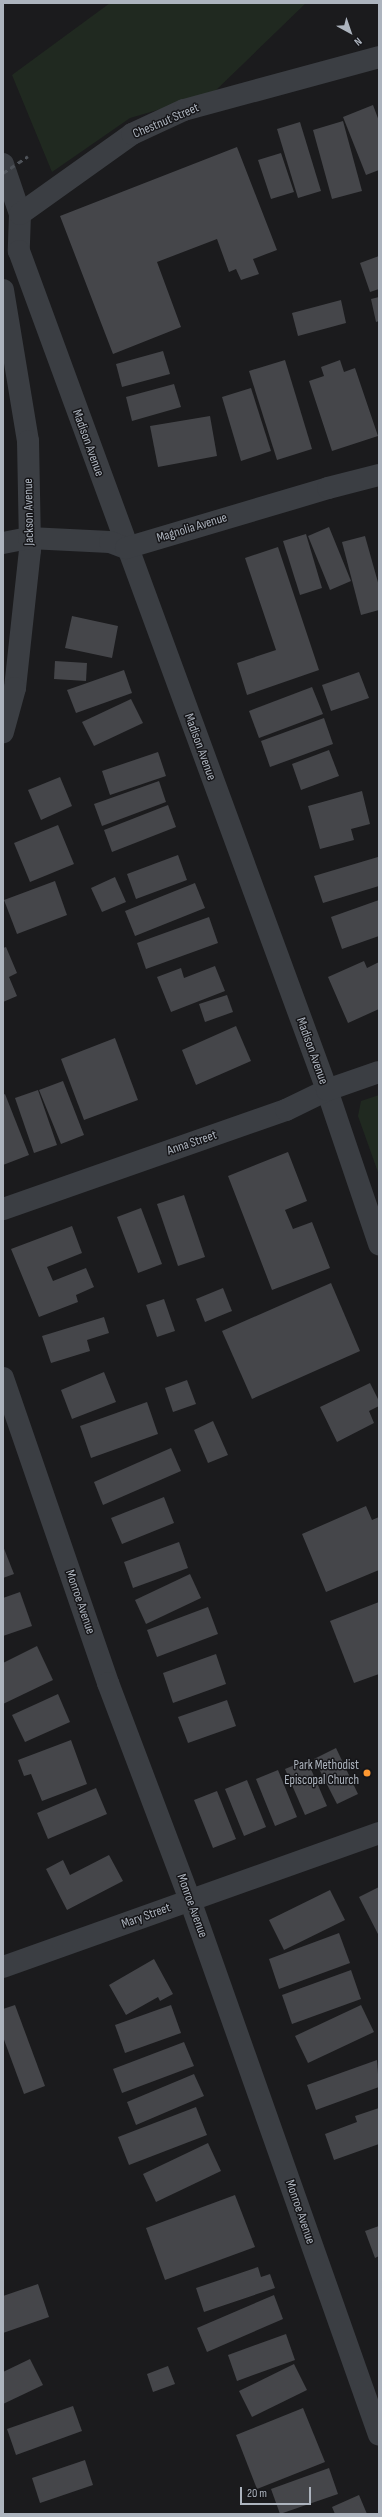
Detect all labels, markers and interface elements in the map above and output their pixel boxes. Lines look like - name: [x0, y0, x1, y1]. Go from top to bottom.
- north arrow: [330, 12, 370, 52]
- text: N: [352, 35, 364, 48]
- street label: Chestnut Street: [131, 100, 201, 142]
- street label: Madison Avenue: [69, 407, 107, 479]
- street label: Jackson Avenue: [21, 478, 37, 546]
- street label: Magnolia Avenue: [155, 510, 229, 546]
- street label: Madison Avenue: [181, 711, 219, 783]
- street label: Madison Avenue: [293, 1015, 331, 1087]
- street label: Anna Street: [165, 1127, 219, 1159]
- street label: Monroe Avenue: [62, 1568, 98, 1636]
- place label: Park Methodist Episcopal Church: [284, 1758, 359, 1789]
- marker: Park Methodist Episcopal Church: [362, 1768, 372, 1778]
- street label: Monroe Avenue: [173, 1872, 211, 1940]
- street label: Mary Street: [119, 1900, 173, 1932]
- street label: Monroe Avenue: [282, 2178, 318, 2246]
- scale bar: [242, 2479, 313, 2505]
- text: 20 m: [247, 2486, 267, 2501]

